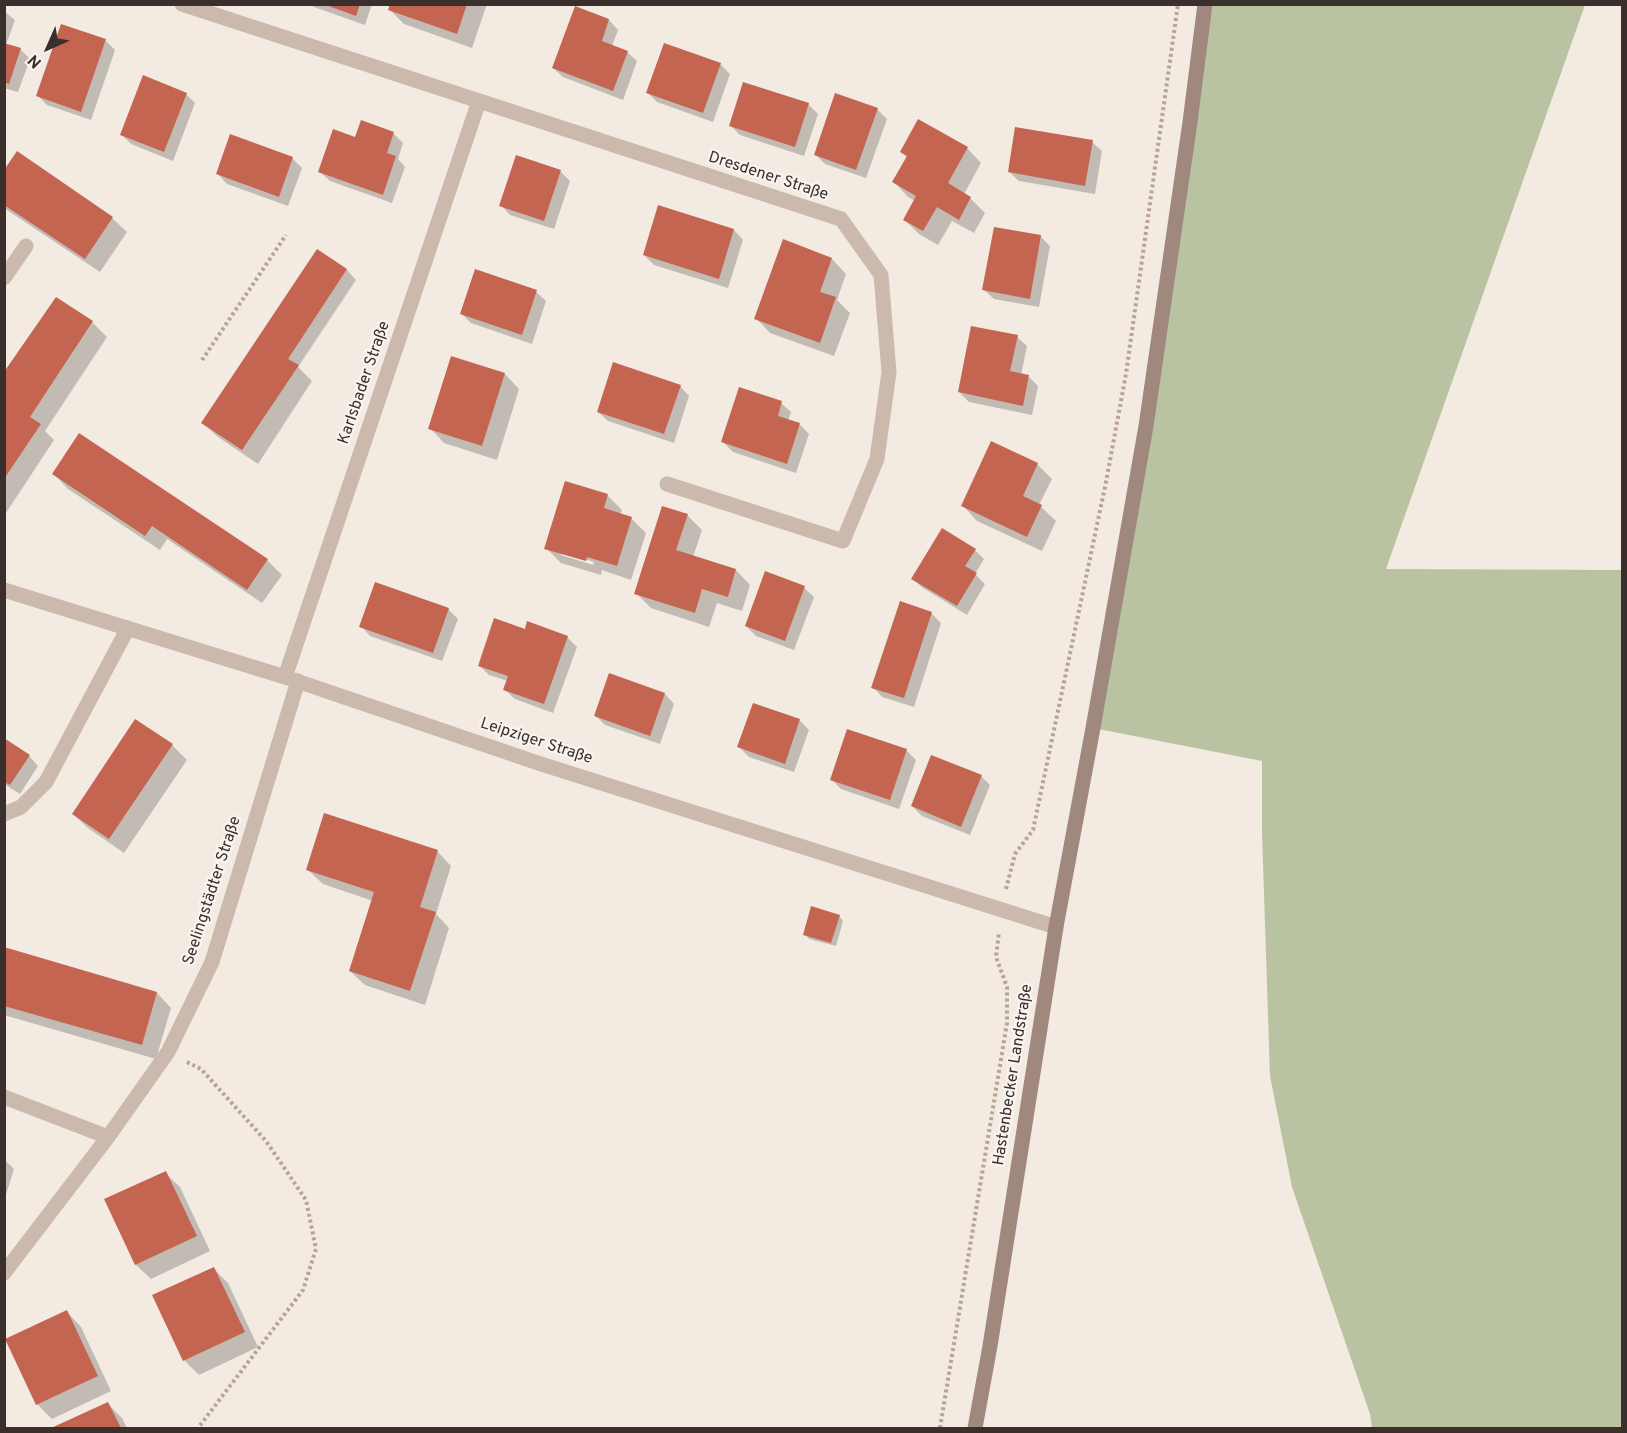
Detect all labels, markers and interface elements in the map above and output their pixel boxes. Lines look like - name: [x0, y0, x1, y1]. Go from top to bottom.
- north arrow: [18, 18, 78, 78]
- text: N: [24, 50, 46, 72]
- street label: Dresdener Straße: [706, 149, 830, 205]
- street label: Karlsbader Straße: [335, 319, 395, 447]
- street label: Leipziger Straße: [477, 715, 595, 769]
- street label: Seelingstädter Straße: [180, 814, 246, 968]
- street label: Hastenbecker Landstraße: [990, 983, 1038, 1167]

